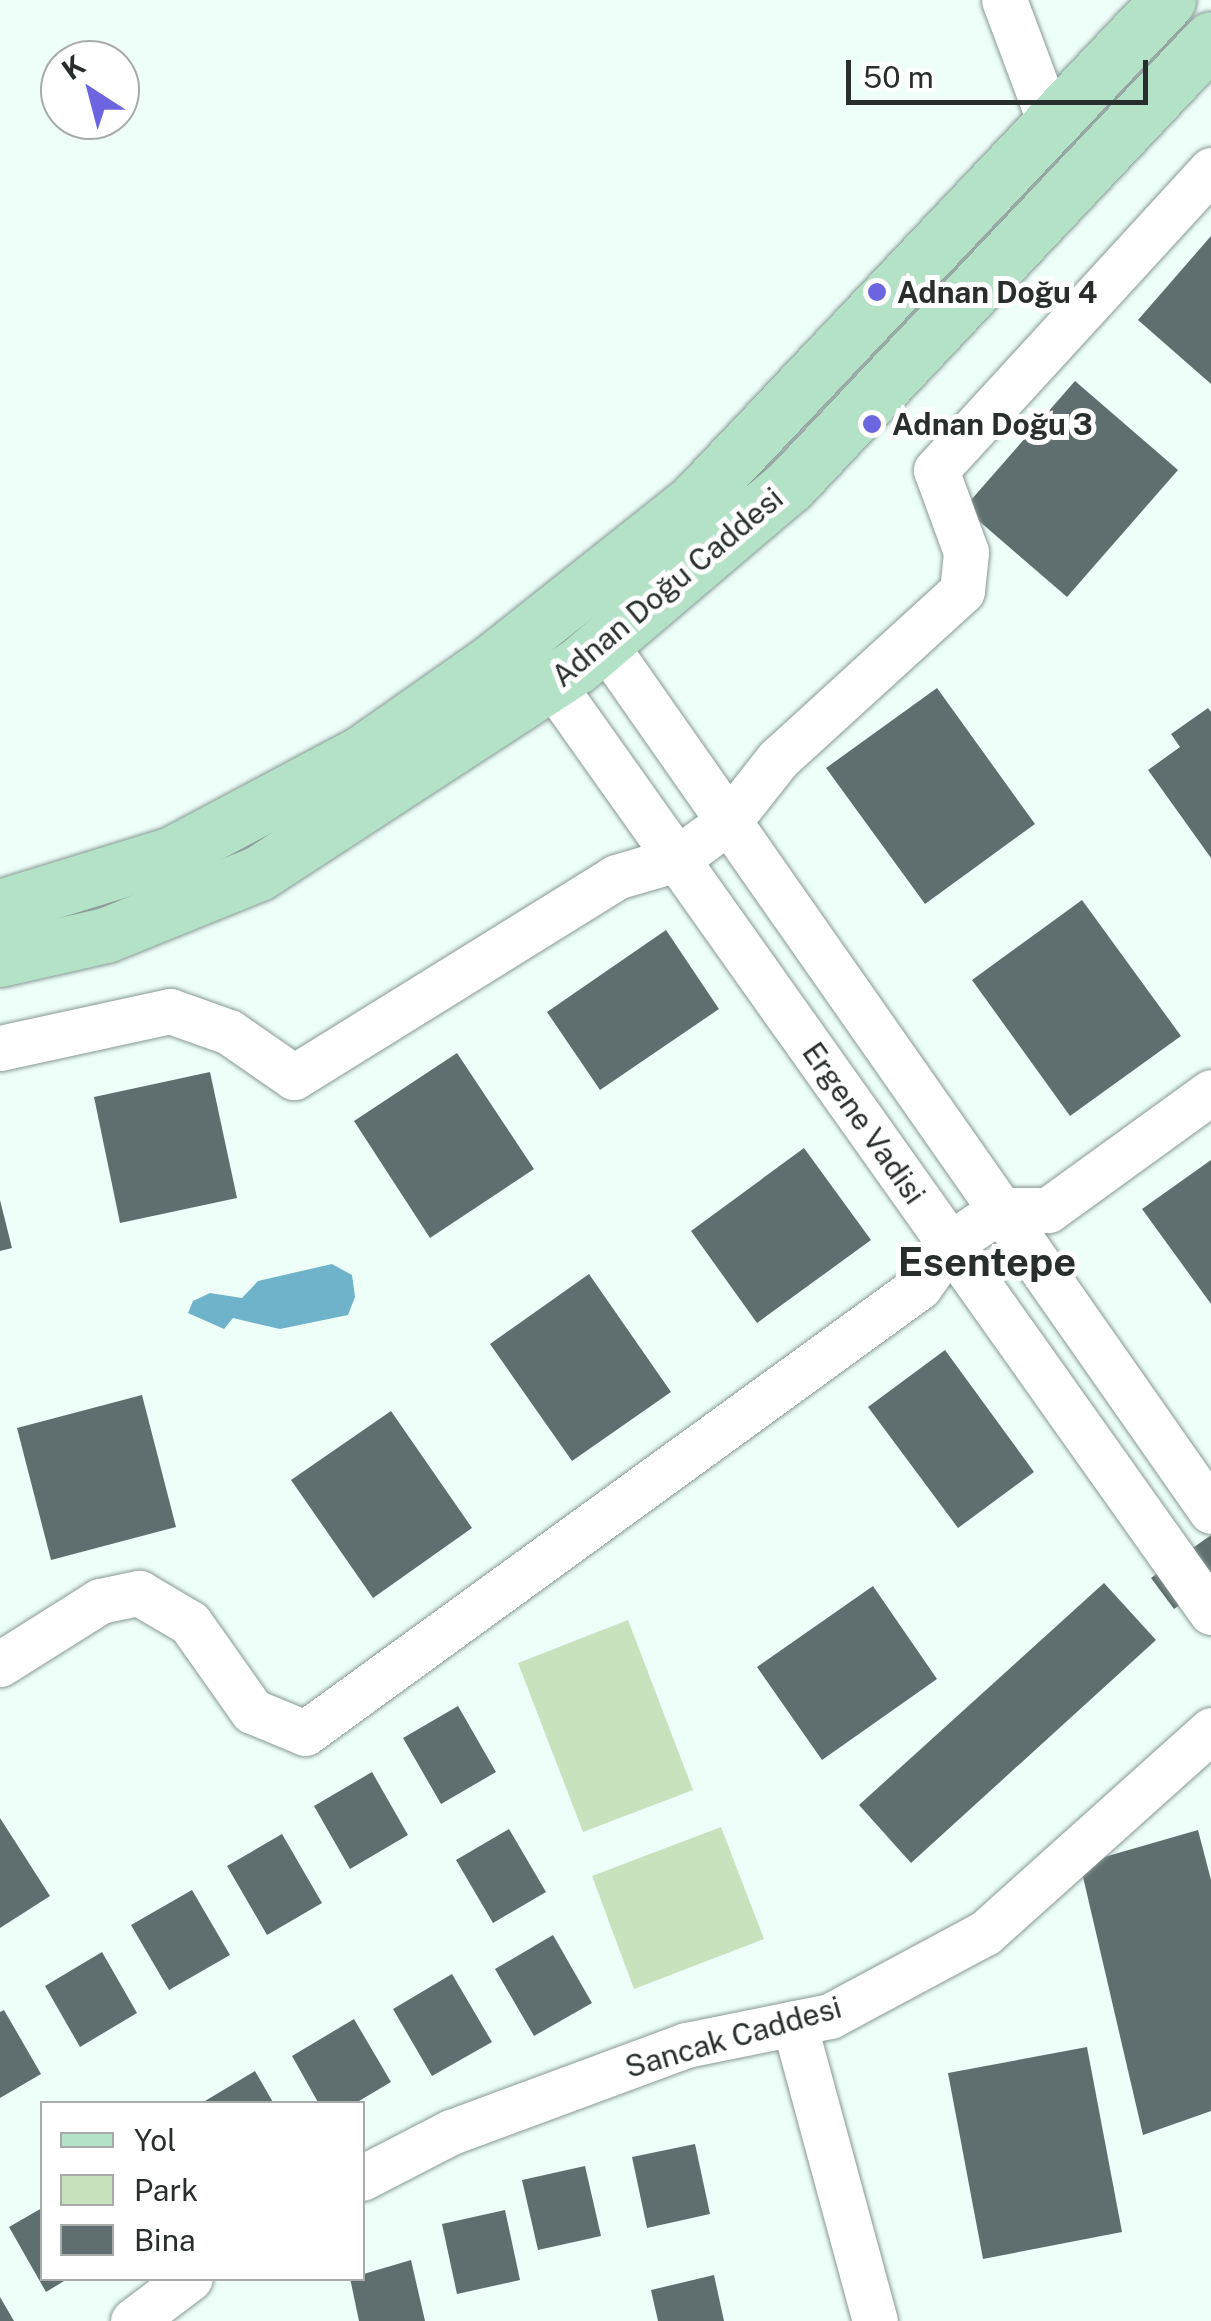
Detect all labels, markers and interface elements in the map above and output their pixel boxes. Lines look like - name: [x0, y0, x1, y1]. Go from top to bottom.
- north arrow: [40, 40, 140, 140]
- scale bar: [851, 40, 1154, 102]
- text: K: [55, 48, 91, 86]
- text: 50 m: [863, 59, 934, 95]
- place label: Adnan Doğu 4: [897, 274, 1097, 310]
- marker: Adnan Doğu 4: [866, 281, 888, 303]
- place label: Adnan Doğu 3: [892, 406, 1093, 442]
- marker: Adnan Doğu 3: [861, 413, 883, 435]
- street label: Adnan Doğu Caddesi: [544, 480, 790, 694]
- street label: Ergene Vadisi: [795, 1035, 933, 1211]
- district label: Esentepe: [898, 1238, 1076, 1286]
- street label: Sancak Caddesi: [621, 1989, 845, 2085]
- legend: [40, 2101, 365, 2281]
- text: Yol: [134, 2122, 176, 2158]
- text: Park: [134, 2172, 198, 2208]
- text: Bina: [134, 2222, 196, 2258]

